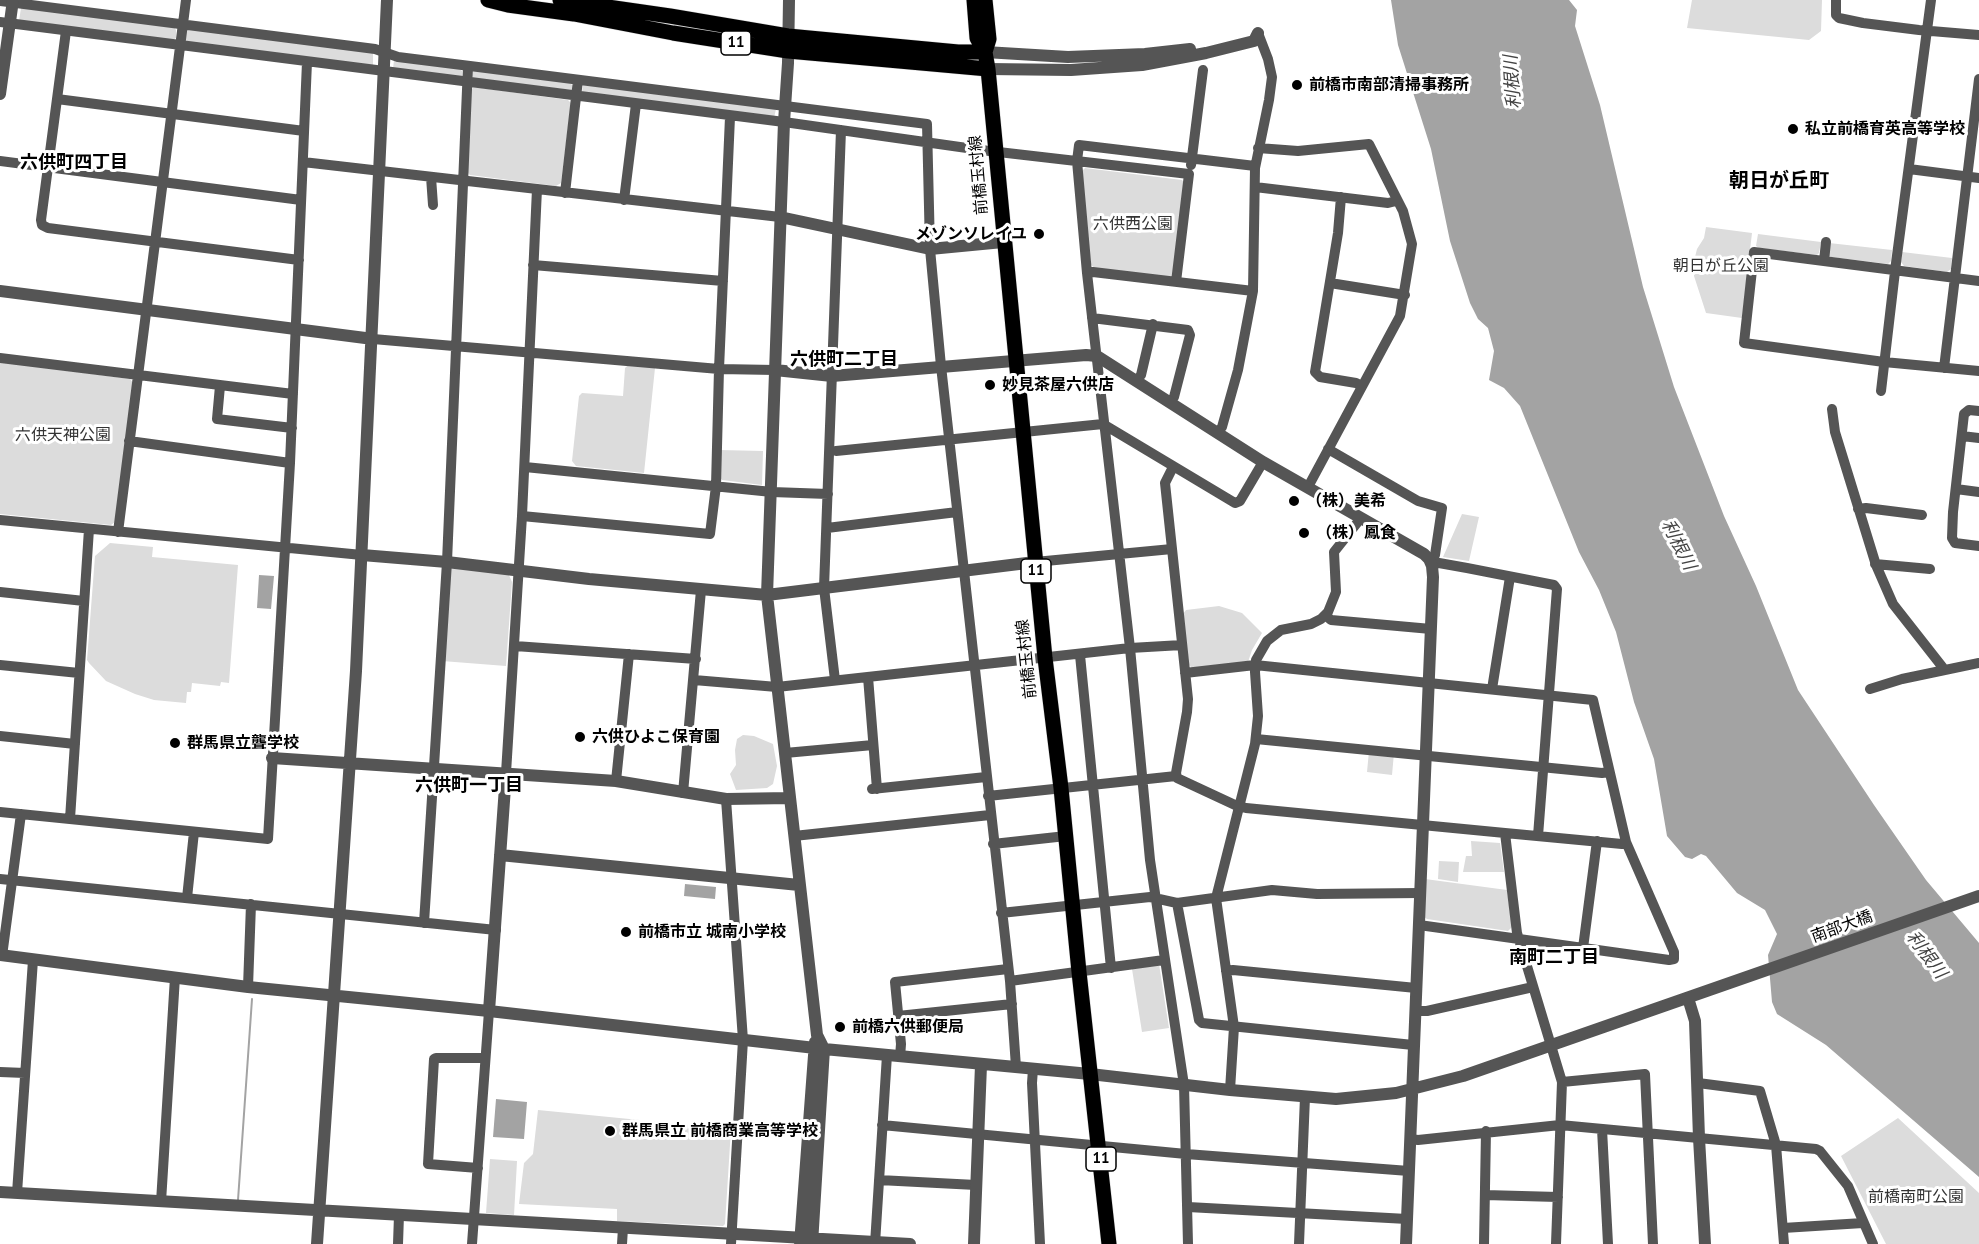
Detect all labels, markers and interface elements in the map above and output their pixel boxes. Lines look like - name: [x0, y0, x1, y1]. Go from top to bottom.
- road number: 11: [721, 31, 751, 55]
- water label: 利根川: [1500, 54, 1526, 110]
- place label: 前橋市南部清掃事務所: [1309, 75, 1469, 95]
- marker: 前橋市南部清掃事務所: [1290, 78, 1304, 92]
- place label: 私立前橋育英高等学校: [1805, 119, 1965, 139]
- marker: 私立前橋育英高等学校: [1786, 122, 1800, 136]
- street label: 前橋玉村線: [966, 134, 992, 216]
- district label: 六供町四丁目: [20, 152, 128, 174]
- district label: 朝日が丘町: [1729, 169, 1829, 193]
- park label: 六供西公園: [1093, 214, 1173, 234]
- place label: メゾンソレイユ: [915, 224, 1027, 244]
- marker: メゾンソレイユ: [1032, 227, 1046, 241]
- park label: 朝日が丘公園: [1673, 256, 1769, 276]
- district label: 六供町二丁目: [790, 349, 898, 371]
- place label: 妙見茶屋六供店: [1002, 375, 1114, 395]
- marker: 妙見茶屋六供店: [983, 378, 997, 392]
- park label: 六供天神公園: [15, 425, 111, 445]
- place label: （株）美希: [1306, 491, 1386, 511]
- marker: （株）美希: [1287, 494, 1301, 508]
- water label: 利根川: [1656, 516, 1700, 574]
- place label: （株）鳳食: [1316, 523, 1396, 543]
- marker: （株）鳳食: [1297, 526, 1311, 540]
- road number: 11: [1021, 559, 1051, 583]
- street label: 前橋玉村線: [1013, 618, 1041, 700]
- place label: 六供ひよこ保育園: [592, 727, 720, 747]
- marker: 六供ひよこ保育園: [573, 730, 587, 744]
- place label: 群馬県立聾学校: [187, 733, 299, 753]
- marker: 群馬県立聾学校: [168, 736, 182, 750]
- district label: 六供町一丁目: [415, 775, 523, 797]
- street label: 南部大橋: [1809, 907, 1875, 947]
- place label: 前橋市立 城南小学校: [638, 922, 786, 942]
- marker: 前橋市立 城南小学校: [619, 925, 633, 939]
- water label: 利根川: [1901, 927, 1951, 983]
- district label: 南町二丁目: [1509, 947, 1599, 969]
- place label: 前橋六供郵便局: [852, 1017, 964, 1037]
- marker: 前橋六供郵便局: [833, 1020, 847, 1034]
- place label: 群馬県立 前橋商業高等学校: [622, 1121, 818, 1141]
- marker: 群馬県立 前橋商業高等学校: [603, 1124, 617, 1138]
- road number: 11: [1086, 1147, 1116, 1171]
- park label: 前橋南町公園: [1868, 1187, 1964, 1207]

